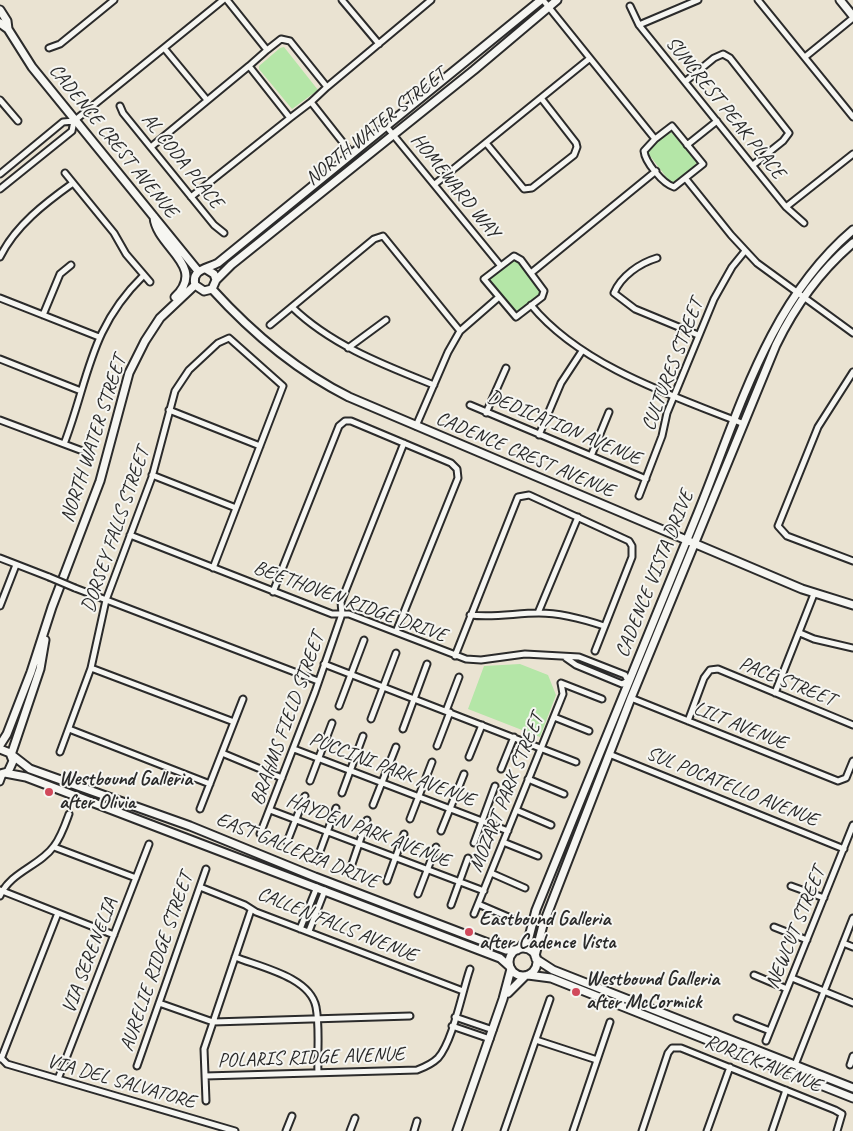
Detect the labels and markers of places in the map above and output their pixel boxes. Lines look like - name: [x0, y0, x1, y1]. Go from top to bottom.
- place label: Westbound Galleria after Olivia: [59, 768, 192, 815]
- marker: Westbound Galleria after Olivia: [43, 786, 55, 798]
- place label: Eastbound Galleria after Cadence Vista: [479, 908, 615, 955]
- marker: Eastbound Galleria after Cadence Vista: [463, 926, 475, 938]
- place label: Westbound Galleria after McCormick: [586, 968, 719, 1015]
- marker: Westbound Galleria after McCormick: [570, 986, 582, 998]

